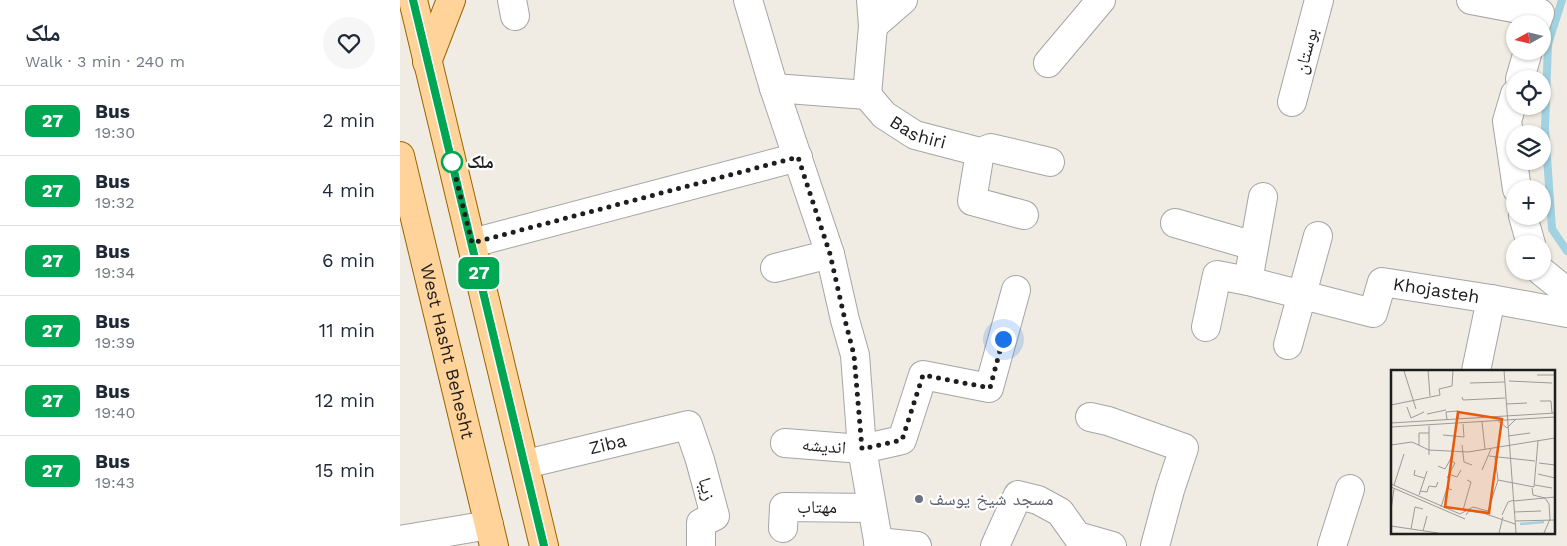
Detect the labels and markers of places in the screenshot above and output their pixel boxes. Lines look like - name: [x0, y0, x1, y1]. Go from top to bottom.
- marker: ملک: [441, 151, 463, 173]
- place label: ملک: [467, 151, 494, 172]
- place label: مسجد شیخ یوسف: [929, 488, 1053, 511]
- marker: مسجد شیخ یوسف: [913, 493, 925, 505]

